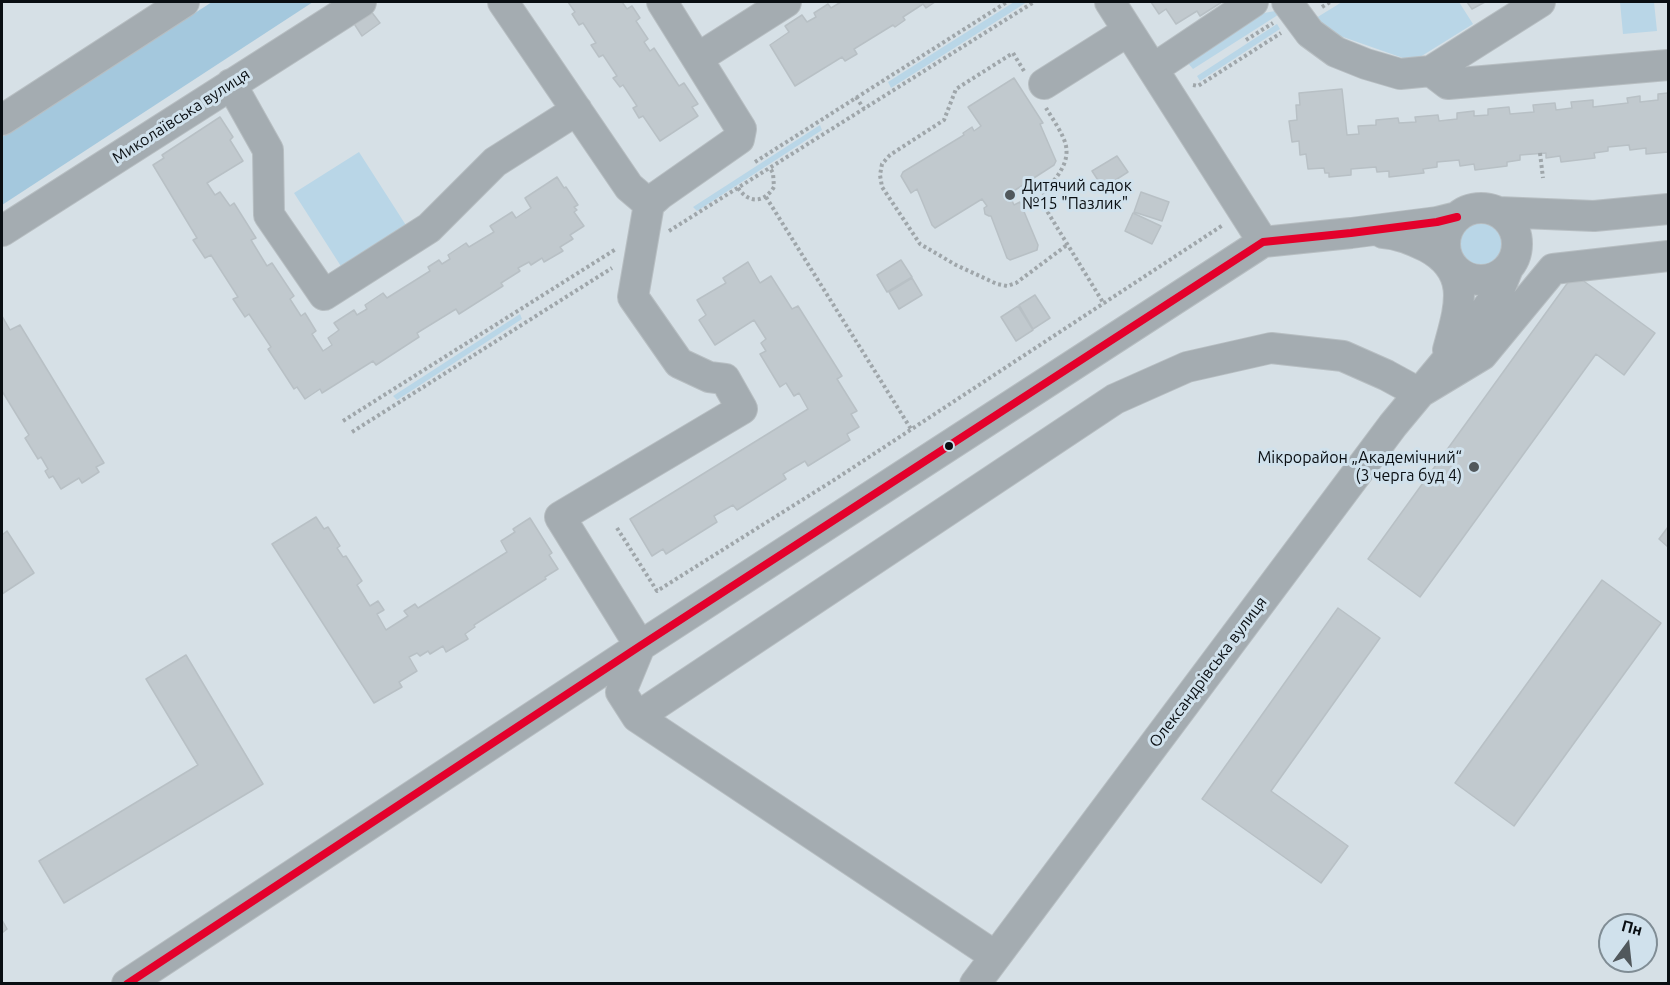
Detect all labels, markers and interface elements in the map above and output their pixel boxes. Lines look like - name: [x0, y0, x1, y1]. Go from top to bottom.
- street label: Миколаївська вулиця: [109, 64, 253, 168]
- place label: Дитячий садок №15 "Пазлик": [1022, 176, 1132, 214]
- marker: Дитячий садок №15 "Пазлик": [1003, 188, 1017, 202]
- unlabelled marker: [943, 440, 955, 452]
- place label: Мікрорайон „Академічний“ (3 черга буд 4): [1257, 448, 1462, 486]
- marker: Мікрорайон „Академічний“ (3 черга буд 4): [1467, 460, 1481, 474]
- street label: Олександрівська вулиця: [1145, 593, 1271, 751]
- north arrow: [1598, 913, 1658, 973]
- text: Пн: [1620, 916, 1645, 939]

